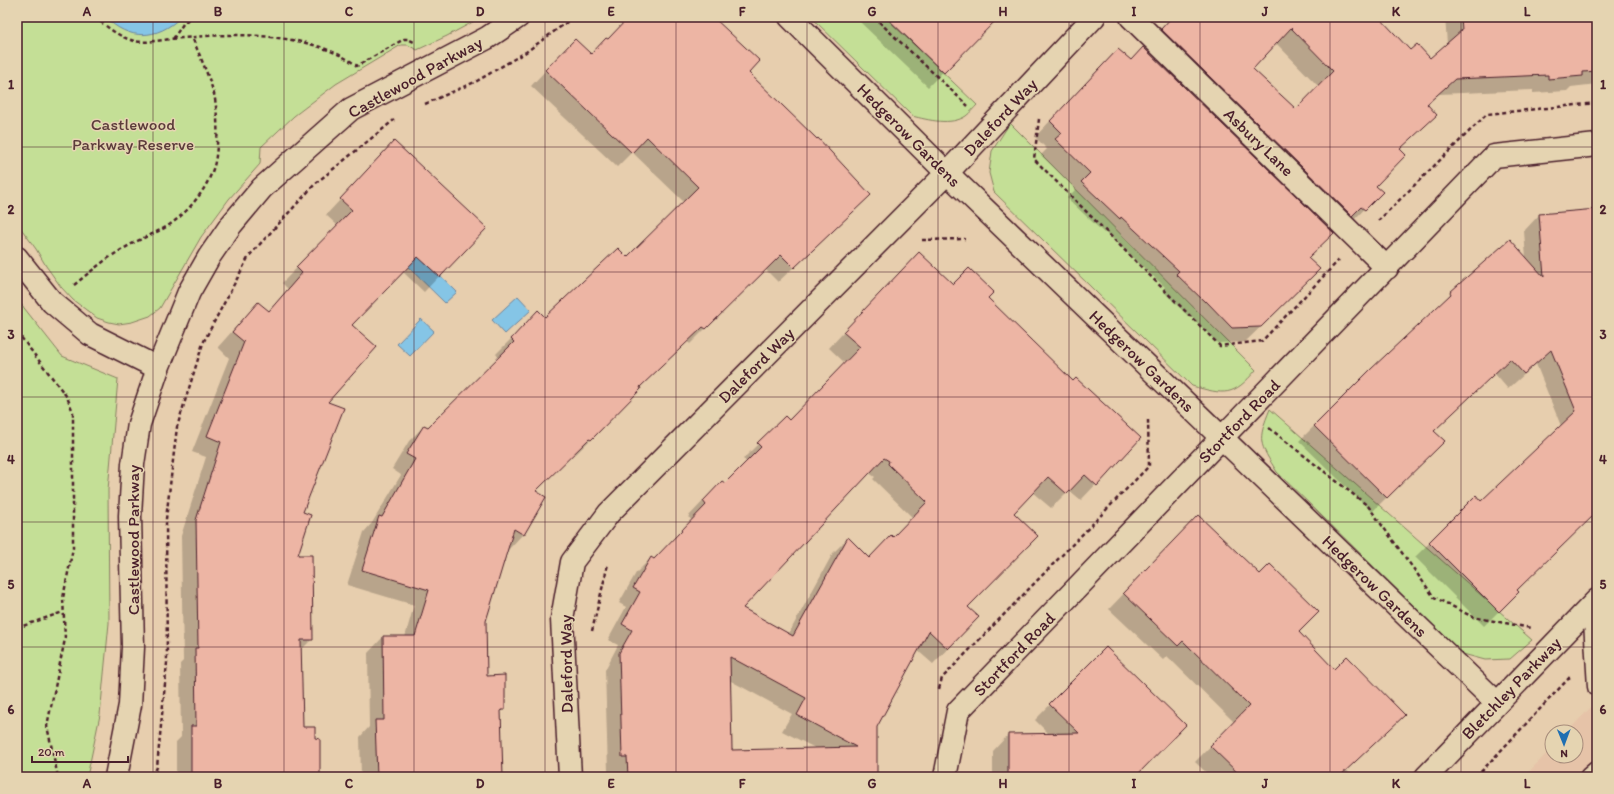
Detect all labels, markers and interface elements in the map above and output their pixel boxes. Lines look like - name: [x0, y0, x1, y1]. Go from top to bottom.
- text: A: [82, 4, 92, 19]
- text: B: [214, 4, 223, 19]
- text: C: [345, 4, 354, 19]
- text: D: [476, 4, 485, 19]
- text: E: [607, 4, 615, 19]
- text: F: [739, 4, 746, 19]
- text: G: [868, 4, 877, 19]
- text: H: [999, 4, 1008, 19]
- text: I: [1132, 4, 1137, 19]
- text: J: [1261, 4, 1269, 19]
- text: K: [1392, 4, 1401, 19]
- text: L: [1524, 4, 1531, 19]
- street label: Castlewood Parkway: [344, 32, 486, 122]
- street label: Daleford Way: [959, 74, 1041, 160]
- text: 1: [8, 77, 14, 92]
- text: 1: [1600, 77, 1606, 92]
- street label: Hedgerow Gardens: [853, 79, 965, 191]
- street label: Asbury Lane: [1220, 104, 1298, 180]
- park label: Castlewood Parkway Reserve: [72, 114, 194, 154]
- text: 2: [8, 202, 15, 217]
- text: 2: [1600, 202, 1607, 217]
- street label: Hedgerow Gardens: [1085, 306, 1199, 416]
- street label: Daleford Way: [714, 323, 798, 407]
- text: 3: [7, 327, 15, 342]
- text: 3: [1599, 327, 1607, 342]
- street label: Stortford Road: [1194, 374, 1285, 467]
- text: 4: [7, 452, 15, 467]
- text: 4: [1599, 452, 1607, 467]
- street label: Castlewood Parkway: [123, 465, 143, 615]
- street label: Hedgerow Gardens: [1318, 531, 1432, 641]
- text: 5: [8, 577, 15, 592]
- text: 5: [1600, 577, 1607, 592]
- street label: Stortford Road: [969, 607, 1060, 700]
- street label: Daleford Way: [555, 614, 577, 714]
- street label: Bletchley Parkway: [1457, 633, 1565, 743]
- text: 6: [8, 702, 15, 717]
- text: 6: [1600, 702, 1607, 717]
- north arrow: [1544, 724, 1584, 764]
- scale bar: [32, 738, 128, 764]
- text: 20 m: [38, 745, 65, 759]
- text: N: [1560, 747, 1568, 760]
- text: A: [82, 776, 92, 791]
- text: B: [214, 776, 223, 791]
- text: C: [345, 776, 354, 791]
- text: D: [476, 776, 485, 791]
- text: E: [607, 776, 615, 791]
- text: F: [739, 776, 746, 791]
- text: G: [868, 776, 877, 791]
- text: H: [999, 776, 1008, 791]
- text: I: [1132, 776, 1137, 791]
- text: J: [1261, 776, 1269, 791]
- text: K: [1392, 776, 1401, 791]
- text: L: [1524, 776, 1531, 791]

